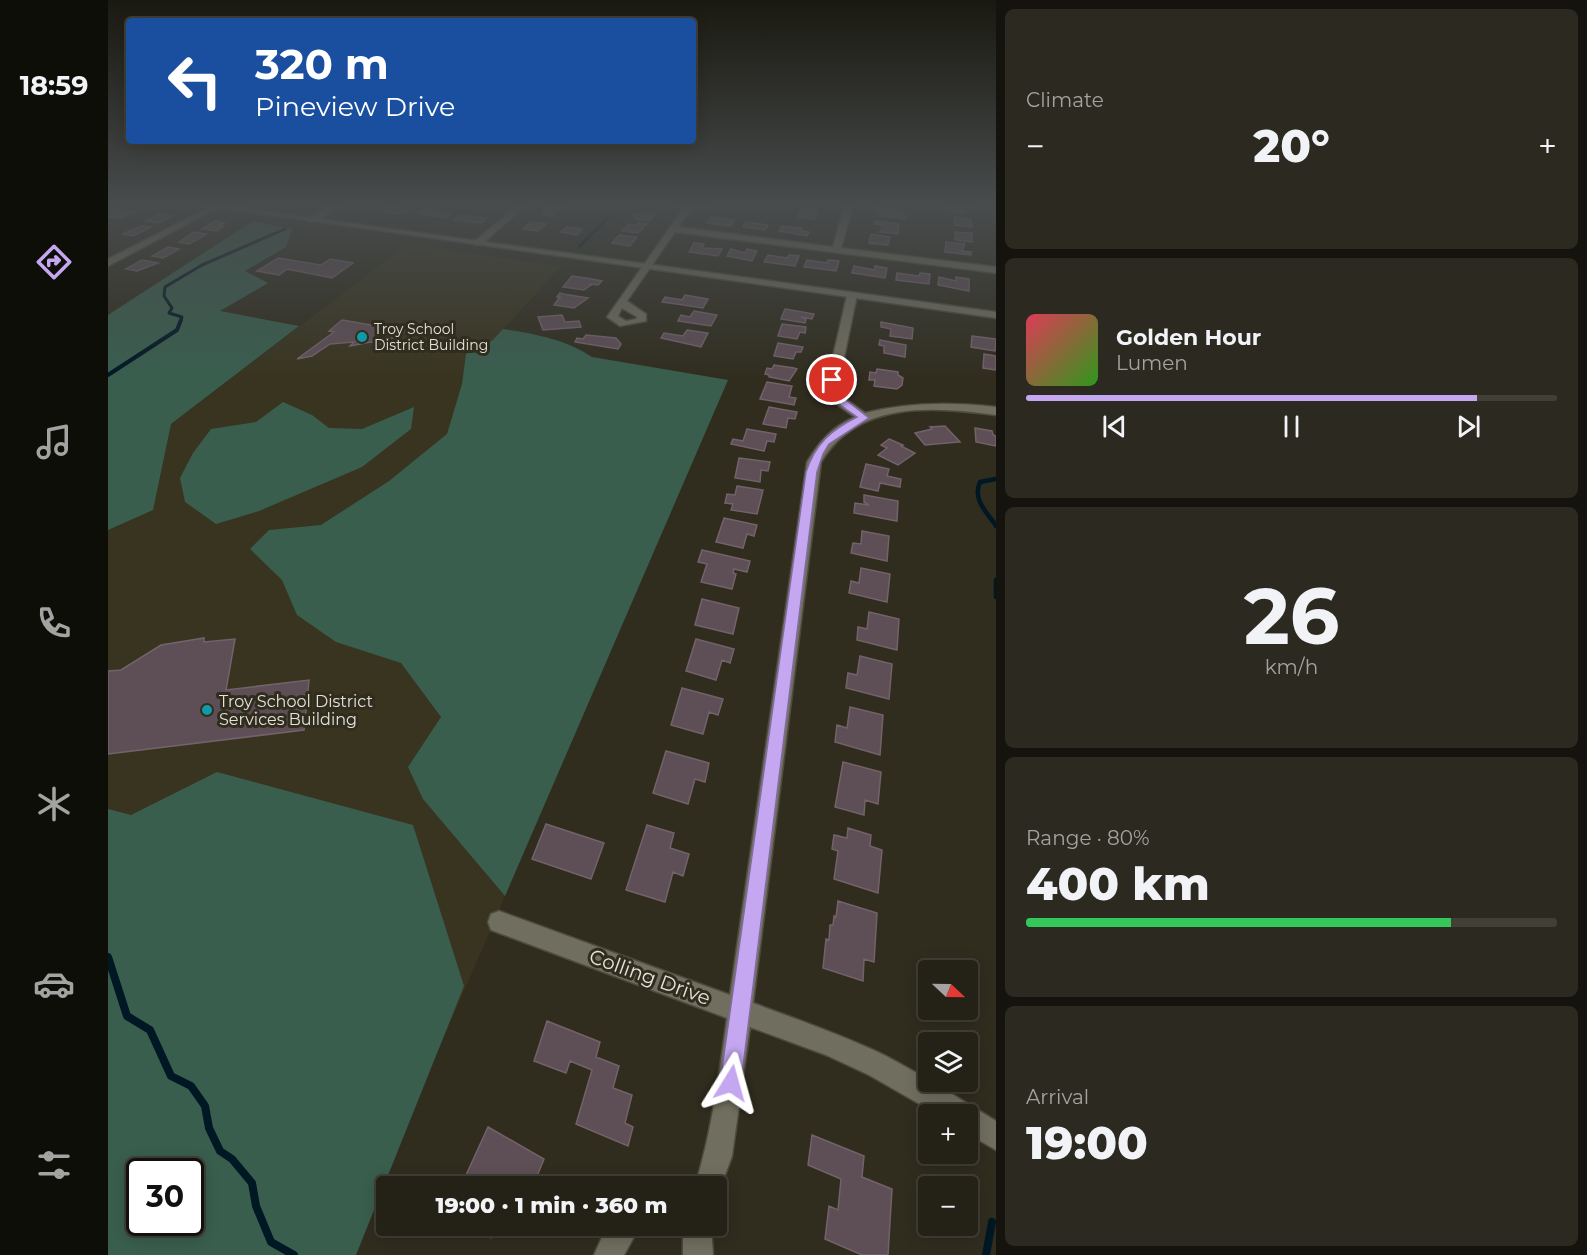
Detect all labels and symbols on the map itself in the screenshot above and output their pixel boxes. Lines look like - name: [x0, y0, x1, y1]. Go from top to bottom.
- place label: Troy School District Building: [374, 320, 488, 354]
- marker: Troy School District Building: [355, 330, 369, 344]
- pin: [806, 354, 857, 405]
- place label: Troy School District Services Building: [219, 692, 373, 729]
- marker: Troy School District Services Building: [200, 703, 214, 717]
- street label: Colling Drive: [586, 944, 714, 1010]
- north arrow: [918, 960, 978, 1020]
- position arrow: [699, 1051, 763, 1115]
- speed limit sign: 30: [126, 1158, 204, 1236]

